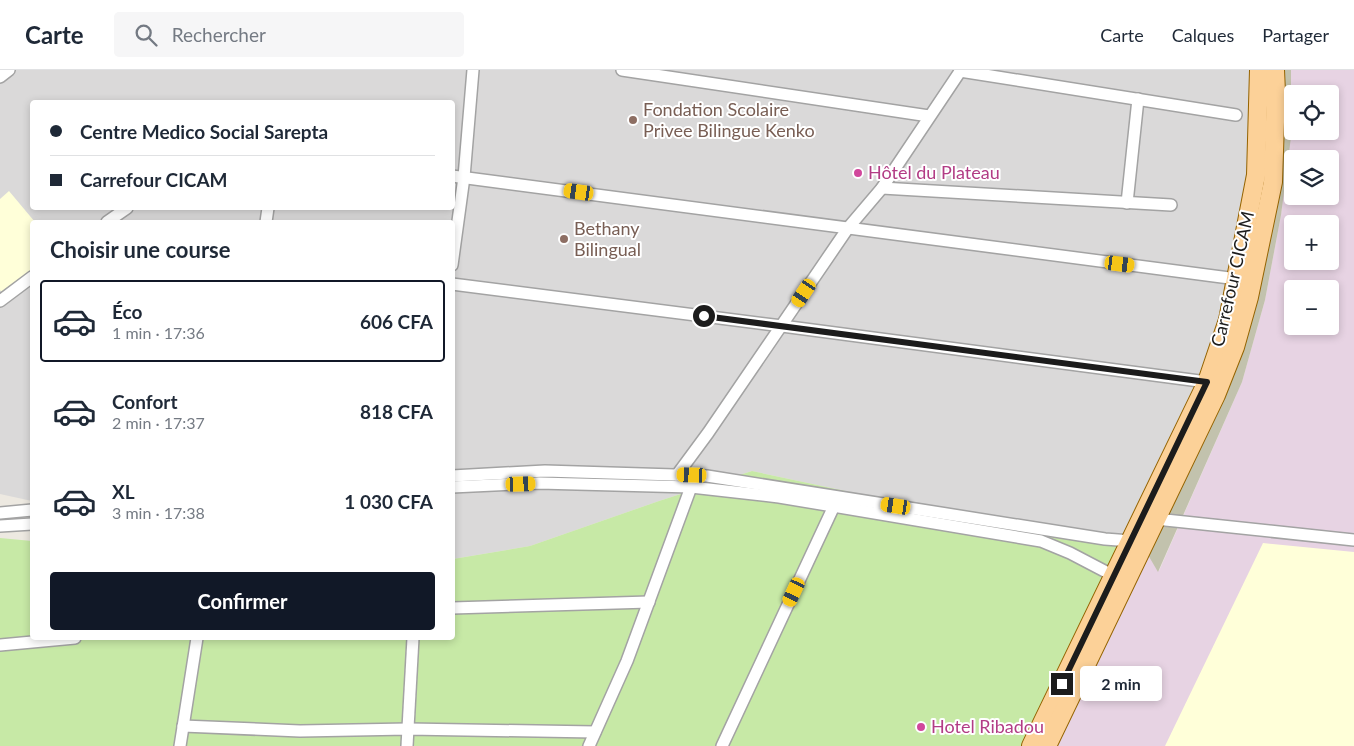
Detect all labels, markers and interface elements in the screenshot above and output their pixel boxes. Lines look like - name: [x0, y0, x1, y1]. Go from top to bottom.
- search box: [114, 12, 464, 57]
- text: Carte: [25, 20, 84, 49]
- icon: search: [132, 21, 160, 49]
- text: Rechercher: [172, 23, 266, 46]
- text: Carte: [1100, 24, 1144, 46]
- text: Calques: [1172, 24, 1234, 46]
- text: Partager: [1262, 24, 1329, 46]
- map controls: [1284, 85, 1339, 335]
- button: locate: [1284, 85, 1339, 140]
- place label: Fondation Scolaire Privee Bilingue Kenko: [643, 98, 815, 141]
- marker: Fondation Scolaire Privee Bilingue Kenko: [627, 114, 639, 126]
- text: Centre Medico Social Sarepta: [80, 120, 328, 143]
- button: layers: [1284, 150, 1339, 205]
- place label: Hôtel du Plateau: [868, 161, 1000, 183]
- marker: Hôtel du Plateau: [852, 167, 864, 179]
- text: Carrefour CICAM: [80, 168, 228, 191]
- car: [563, 182, 594, 202]
- street label: Carrefour CICAM: [1206, 209, 1258, 349]
- button: +: [1284, 215, 1339, 270]
- place label: Bethany Bilingual: [574, 217, 641, 260]
- marker: Bethany Bilingual: [558, 233, 570, 245]
- text: Choisir une course: [50, 236, 231, 263]
- car: [1104, 255, 1135, 273]
- car: [789, 276, 818, 310]
- button: −: [1284, 280, 1339, 335]
- icon: car: [52, 299, 97, 344]
- text: Éco: [112, 300, 142, 323]
- route start: [693, 305, 715, 327]
- text: 606 CFA: [360, 310, 433, 333]
- text: 1 min · 17:36: [112, 323, 205, 342]
- icon: car: [52, 389, 97, 434]
- text: Confort: [112, 390, 177, 413]
- text: 818 CFA: [360, 400, 433, 423]
- text: 2 min · 17:37: [112, 413, 205, 432]
- car: [676, 467, 707, 483]
- car: [505, 476, 536, 492]
- icon: car: [52, 479, 97, 524]
- text: XL: [112, 480, 135, 503]
- text: 1 030 CFA: [344, 490, 433, 513]
- car: [880, 496, 911, 516]
- text: 3 min · 17:38: [112, 503, 205, 522]
- button: Confirmer: [50, 572, 435, 630]
- car: [780, 575, 807, 609]
- callout: 2 min: [1080, 666, 1162, 702]
- route end: [1051, 673, 1073, 695]
- text: 2 min: [1101, 674, 1141, 693]
- place label: Hotel Ribadou: [931, 715, 1044, 737]
- marker: Hotel Ribadou: [915, 721, 927, 733]

